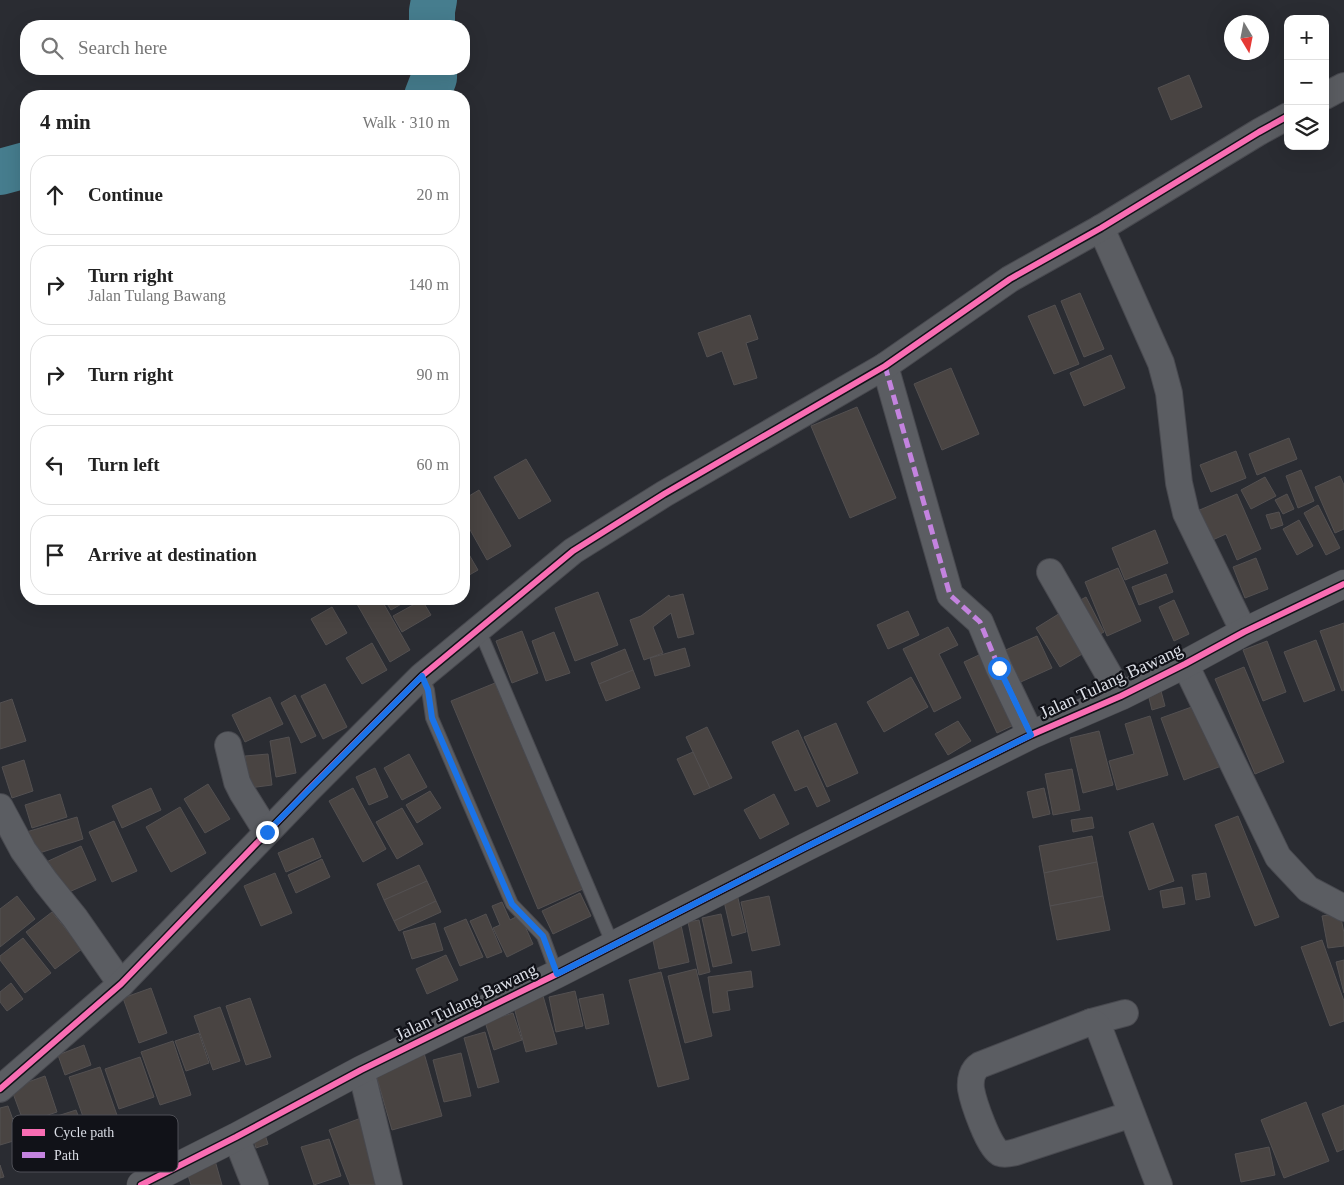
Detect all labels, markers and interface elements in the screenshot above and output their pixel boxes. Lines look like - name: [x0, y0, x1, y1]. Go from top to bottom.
- north arrow: [1224, 15, 1269, 60]
- map controls: [1284, 15, 1329, 150]
- button: +: [1284, 15, 1329, 60]
- search box: [20, 20, 470, 75]
- icon: search: [38, 34, 66, 62]
- text: Search here: [78, 37, 167, 58]
- button: −: [1284, 60, 1329, 105]
- button: layers: [1284, 105, 1329, 150]
- text: 4 min: [40, 110, 91, 134]
- text: Walk · 310 m: [363, 114, 450, 131]
- icon: ahead: [41, 181, 69, 209]
- text: Continue: [88, 184, 163, 205]
- text: 20 m: [417, 186, 449, 203]
- text: Turn right: [88, 265, 173, 286]
- icon: right: [41, 271, 69, 299]
- text: 140 m: [409, 276, 449, 293]
- text: Jalan Tulang Bawang: [88, 287, 226, 304]
- icon: right: [41, 361, 69, 389]
- text: Turn right: [88, 364, 173, 385]
- text: 90 m: [417, 366, 449, 383]
- icon: left: [41, 451, 69, 479]
- text: Turn left: [88, 454, 160, 475]
- text: 60 m: [417, 456, 449, 473]
- icon: arrive: [41, 541, 69, 569]
- text: Arrive at destination: [88, 544, 257, 565]
- street label: Jalan Tulang Bawang: [1037, 639, 1185, 723]
- route start: [988, 657, 1011, 680]
- route end: [256, 821, 279, 844]
- street label: Jalan Tulang Bawang: [392, 959, 540, 1045]
- legend: [12, 1115, 178, 1172]
- text: Cycle path: [54, 1125, 114, 1140]
- text: Path: [54, 1148, 79, 1163]

